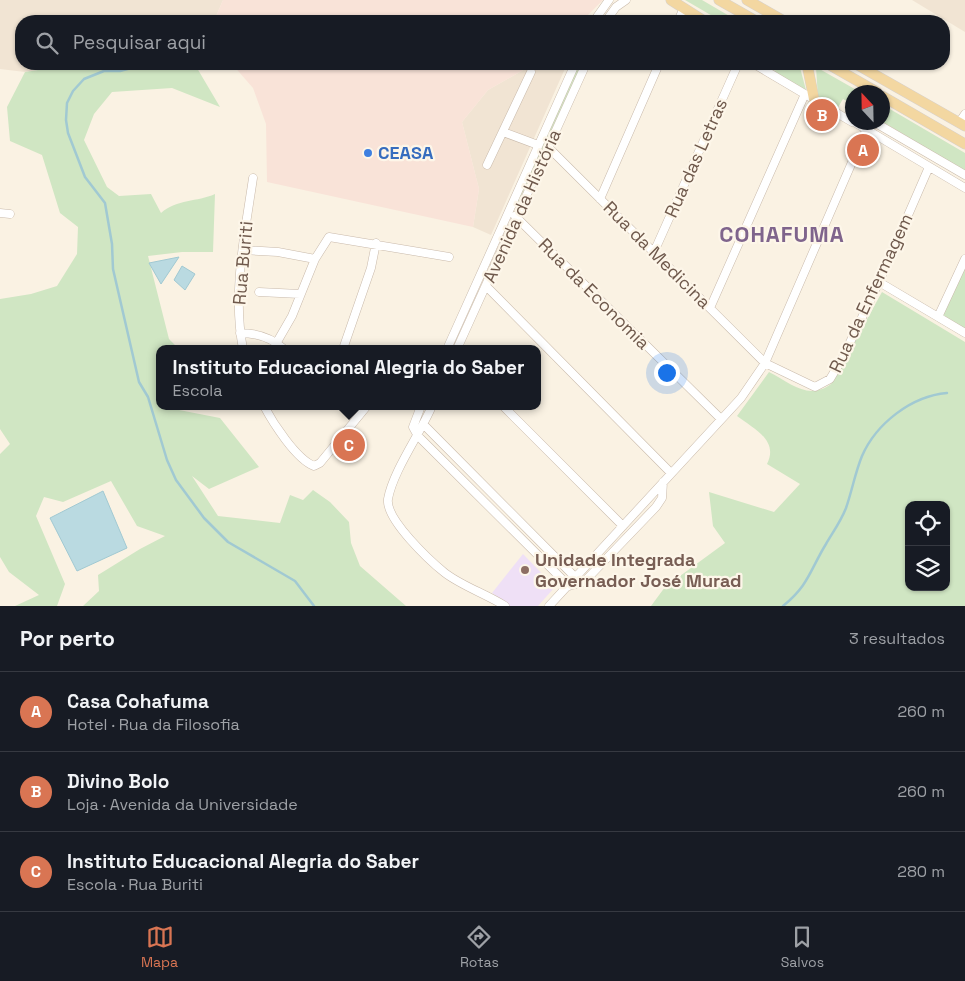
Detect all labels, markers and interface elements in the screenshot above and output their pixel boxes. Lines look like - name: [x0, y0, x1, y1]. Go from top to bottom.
- search box: [15, 15, 950, 70]
- icon: search: [33, 29, 61, 57]
- text: Pesquisar aqui: [73, 30, 206, 55]
- north arrow: [845, 85, 890, 130]
- street label: Rua das Letras: [659, 95, 732, 221]
- pin: B: [806, 96, 838, 134]
- street label: Avenida da História: [477, 125, 566, 286]
- pin: A: [847, 131, 879, 169]
- place label: CEASA: [378, 141, 434, 164]
- marker: CEASA: [362, 147, 374, 159]
- street label: Rua da Medicina: [599, 196, 716, 313]
- street label: Rua da Enfermagem: [824, 209, 918, 376]
- street label: Rua Buriti: [227, 220, 258, 306]
- district label: COHAFUMA: [719, 220, 845, 248]
- street label: Rua da Economia: [534, 233, 655, 354]
- popup: [156, 345, 541, 410]
- text: Instituto Educacional Alegria do Saber: [172, 355, 525, 380]
- your location: [654, 360, 680, 386]
- text: Escola: [172, 380, 223, 401]
- pin: C: [333, 426, 365, 464]
- map controls: [905, 501, 950, 591]
- button: locate: [905, 501, 950, 546]
- button: layers: [905, 546, 950, 591]
- place label: Unidade Integrada Governador José Murad: [535, 548, 742, 592]
- marker: Unidade Integrada Governador José Murad: [519, 564, 531, 576]
- text: Por perto: [20, 625, 115, 652]
- text: 3 resultados: [849, 628, 945, 649]
- text: Casa Cohafuma: [67, 689, 209, 714]
- text: A: [31, 701, 41, 722]
- text: 260 m: [897, 701, 945, 722]
- text: Hotel · Rua da Filosofia: [67, 714, 240, 735]
- text: Divino Bolo: [67, 769, 169, 794]
- text: B: [31, 781, 41, 802]
- text: 260 m: [897, 781, 945, 802]
- text: Loja · Avenida da Universidade: [67, 794, 298, 815]
- text: Instituto Educacional Alegria do Saber: [67, 849, 419, 874]
- text: C: [31, 861, 41, 882]
- text: 280 m: [897, 861, 945, 882]
- text: Escola · Rua Buriti: [67, 874, 203, 895]
- tab: Mapa: [141, 923, 178, 971]
- tab: Rotas: [460, 923, 499, 971]
- tab: Salvos: [781, 923, 824, 971]

